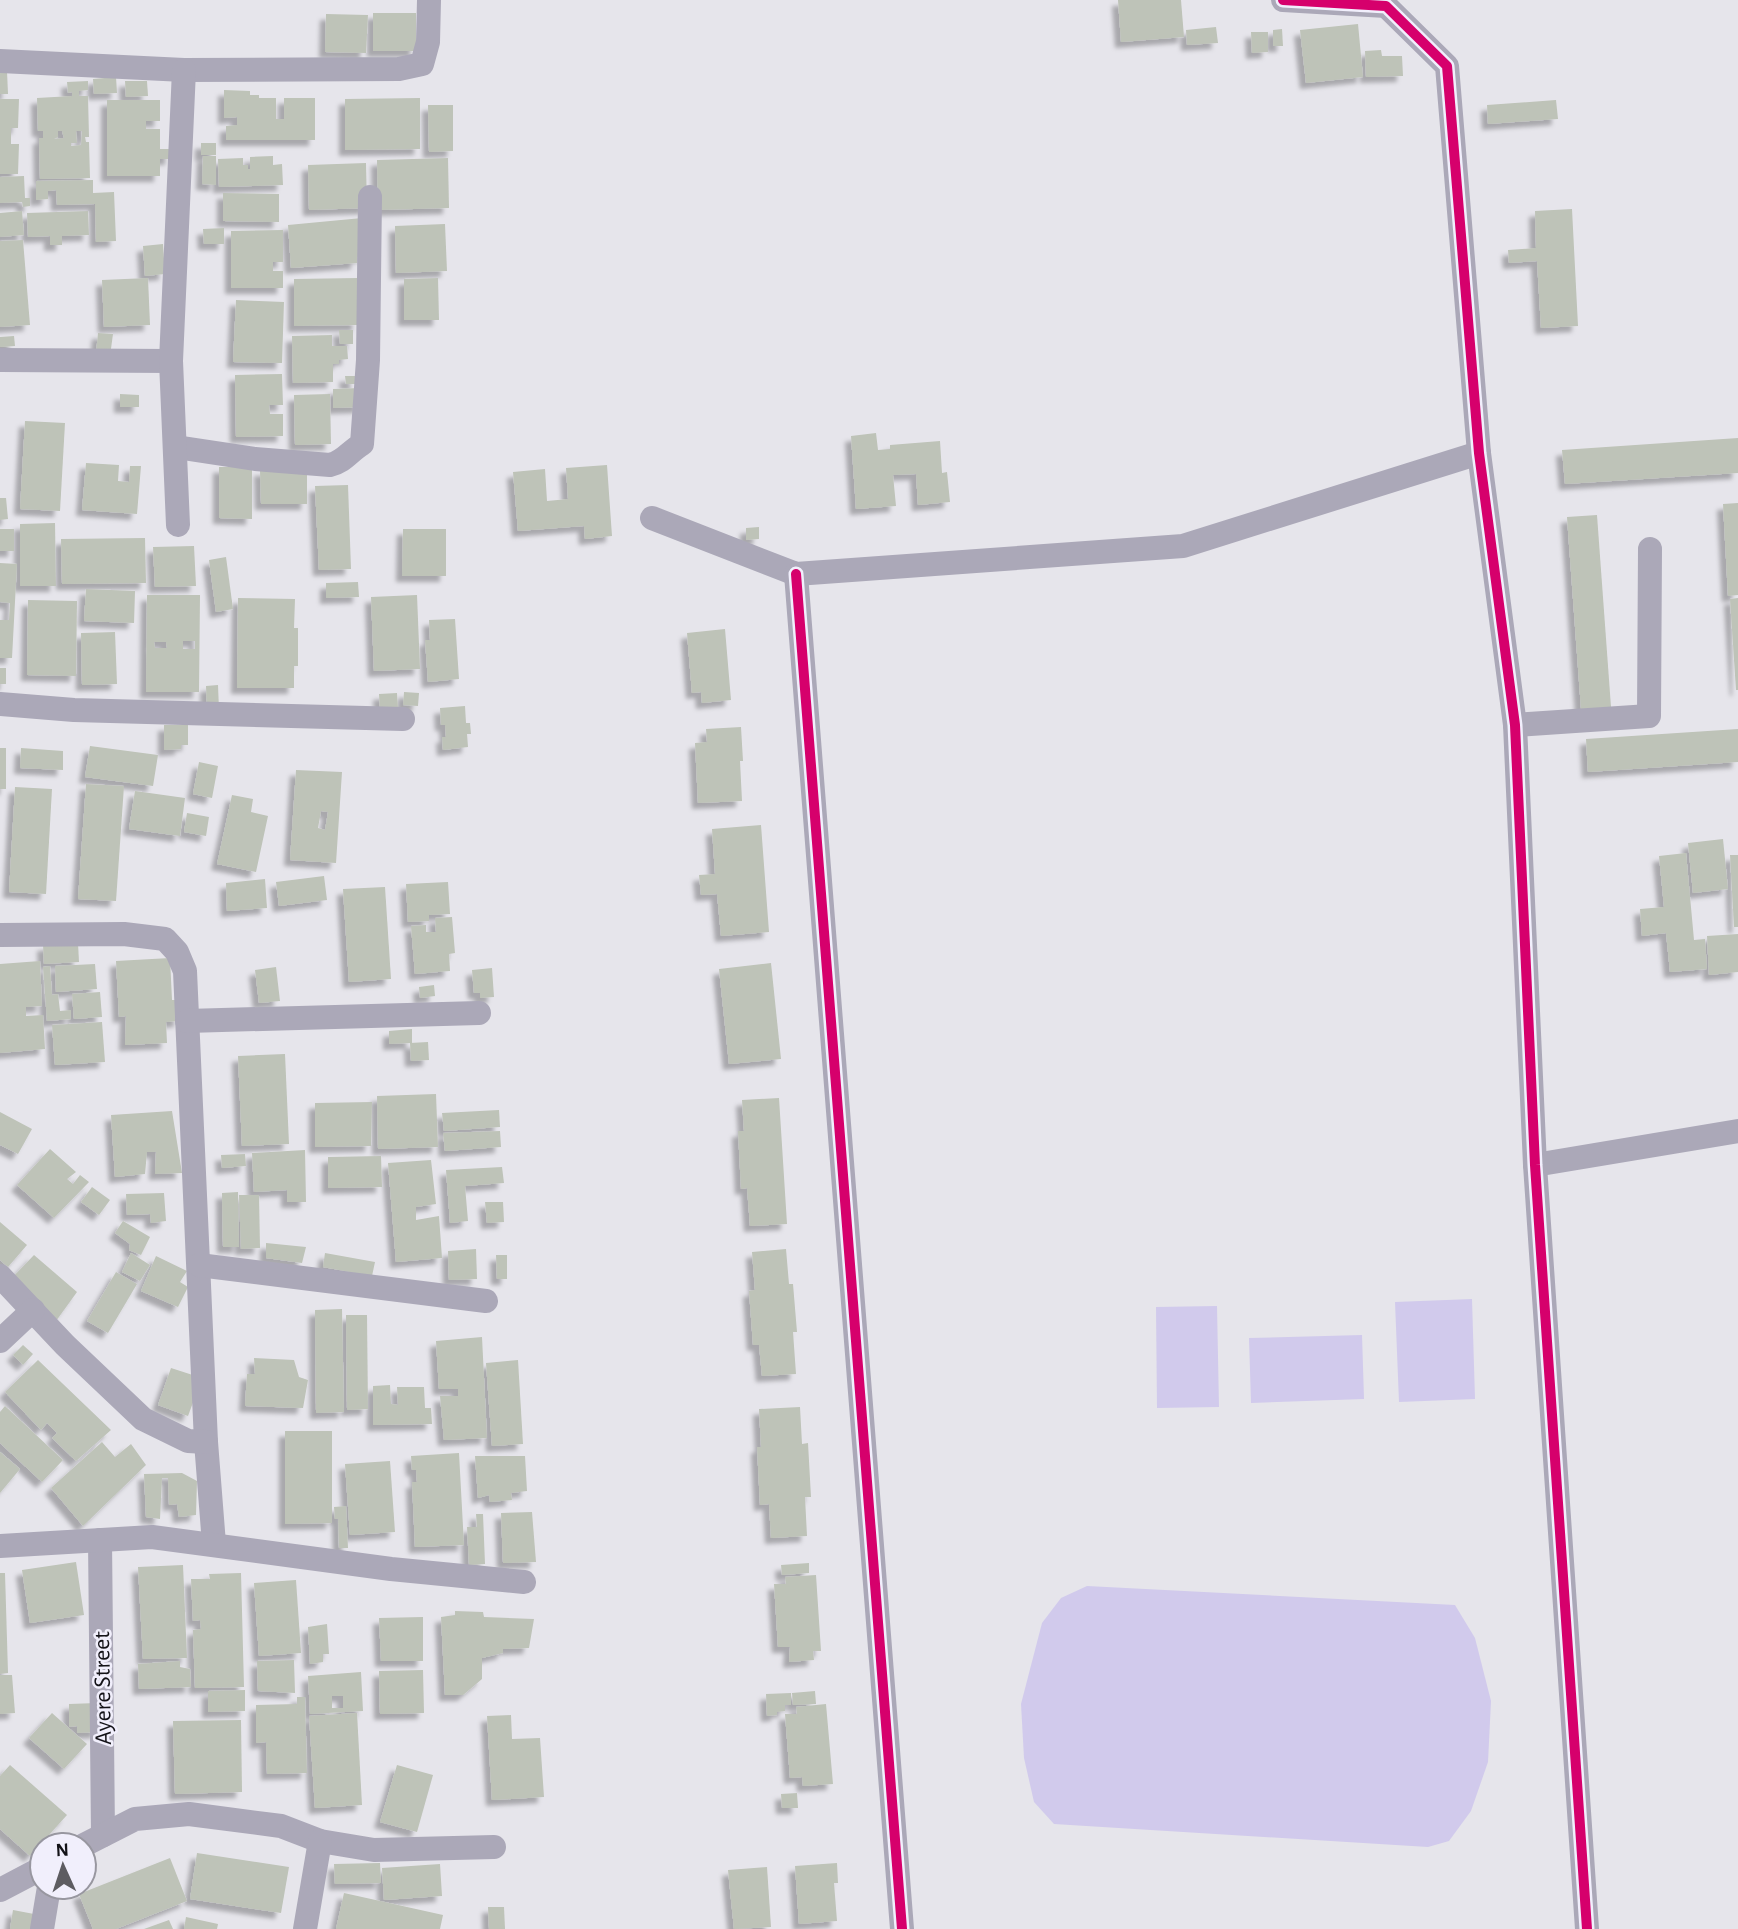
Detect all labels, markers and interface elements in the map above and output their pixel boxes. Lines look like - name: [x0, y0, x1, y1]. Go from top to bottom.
- street label: Ayere Street: [90, 1631, 116, 1745]
- north arrow: [28, 1831, 98, 1901]
- text: N: [55, 1841, 69, 1860]

